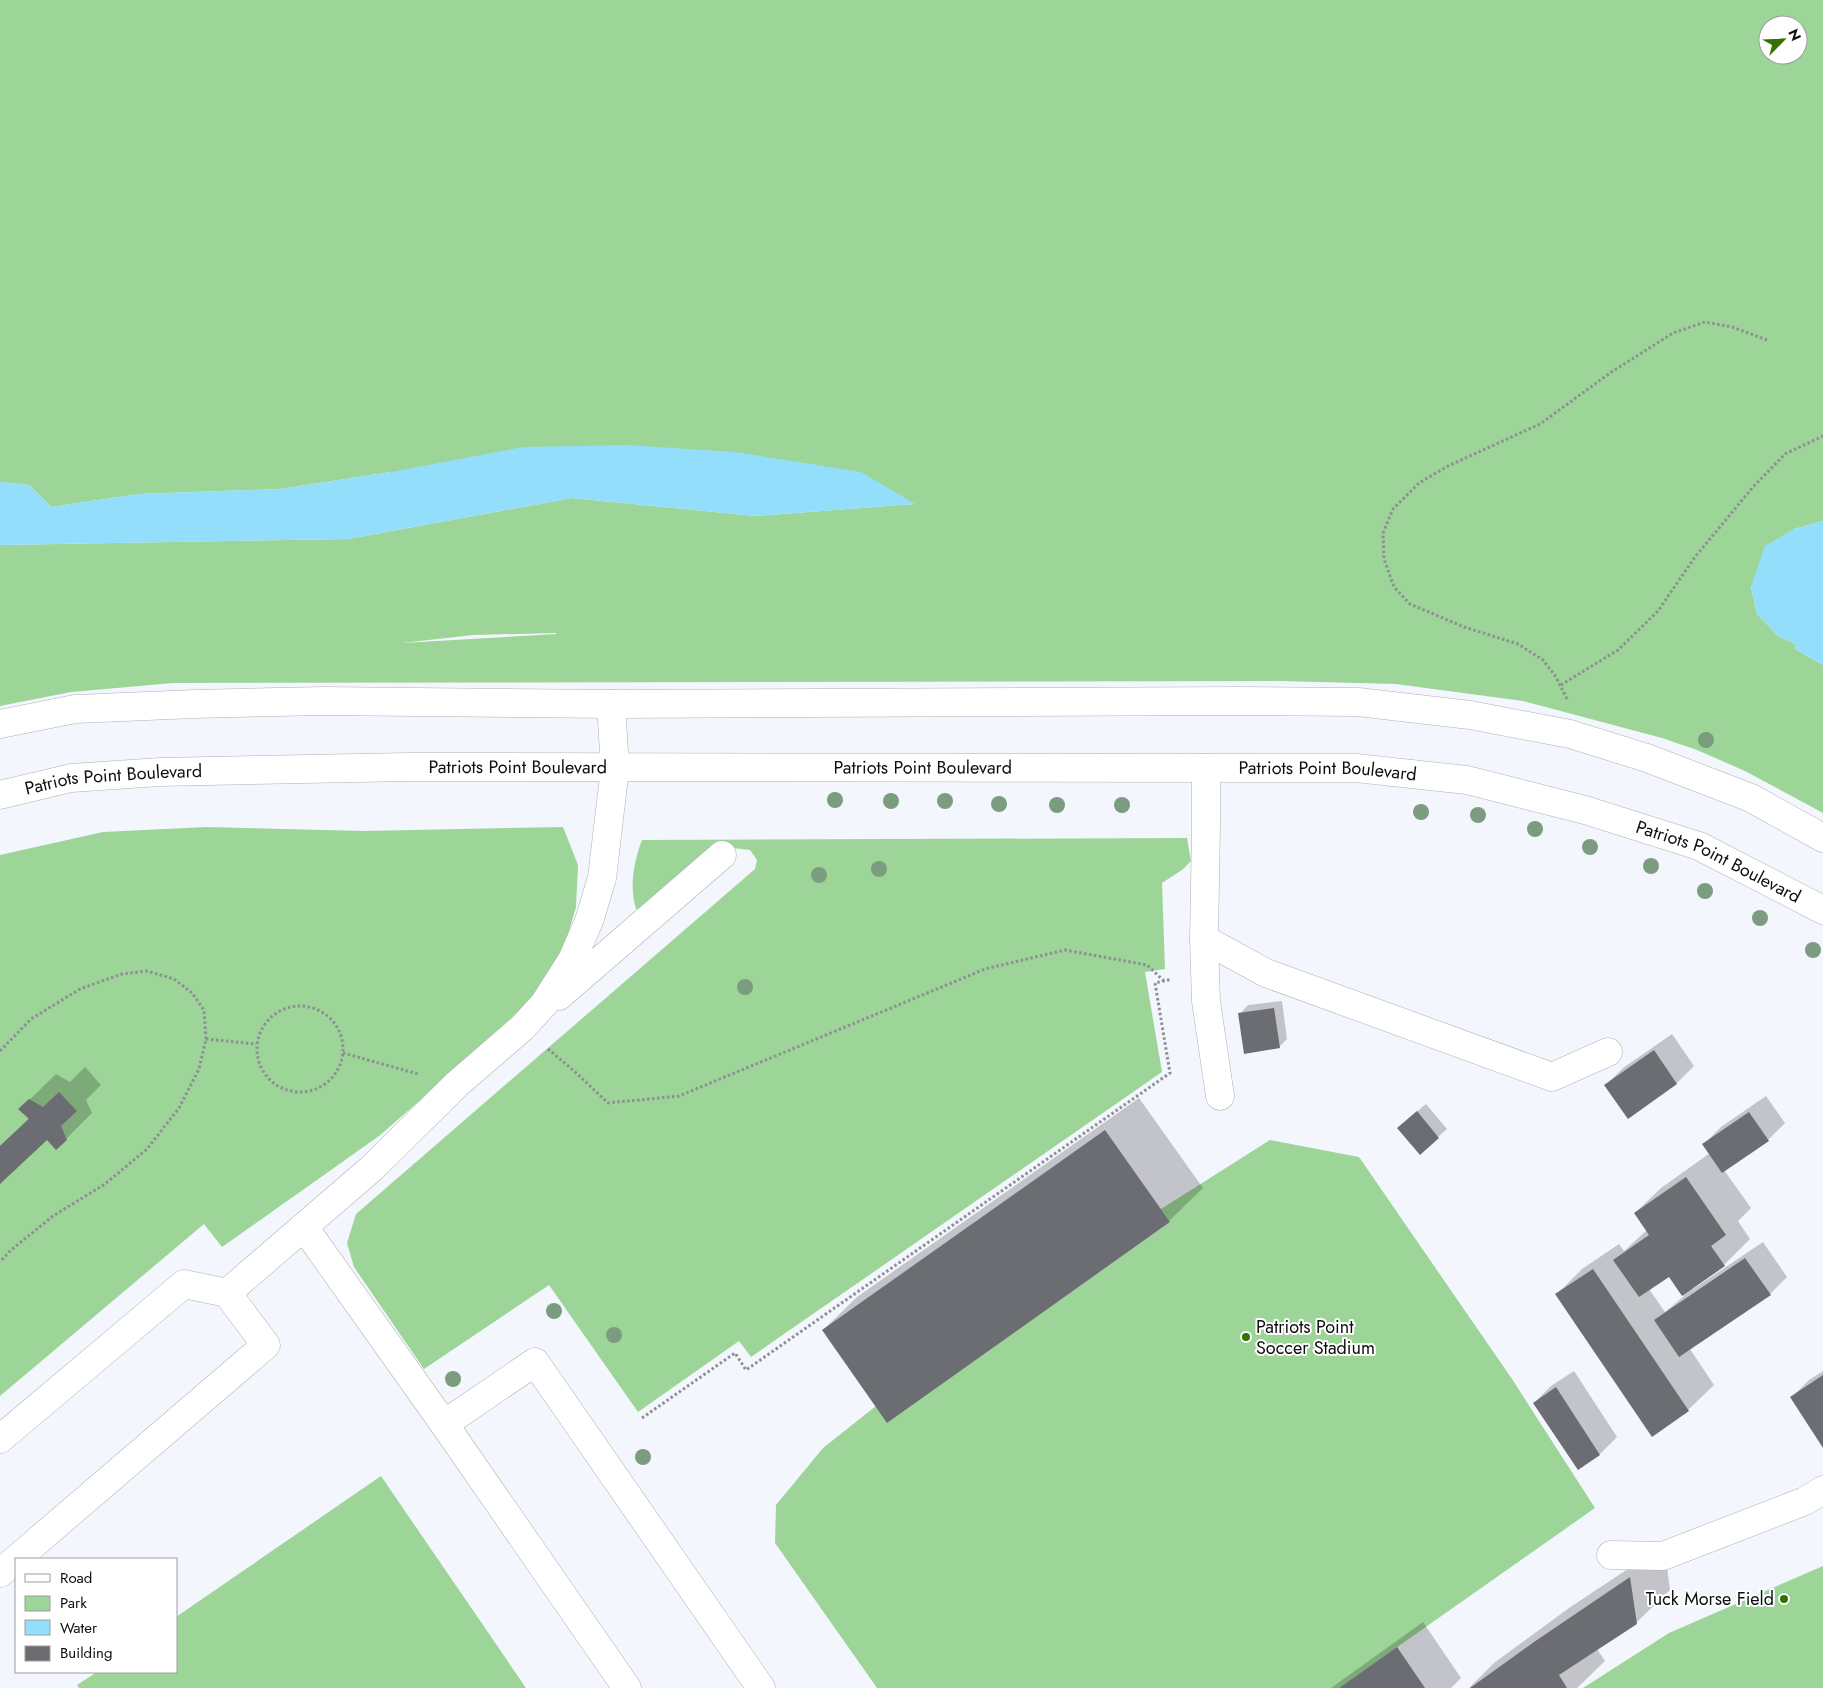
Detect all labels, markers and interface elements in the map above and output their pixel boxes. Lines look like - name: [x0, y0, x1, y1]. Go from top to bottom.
- north arrow: [1758, 15, 1808, 65]
- text: N: [1783, 26, 1806, 44]
- street label: Patriots Point Boulevard: [428, 754, 607, 780]
- street label: Patriots Point Boulevard: [833, 754, 1012, 781]
- street label: Patriots Point Boulevard: [1238, 755, 1418, 787]
- street label: Patriots Point Boulevard: [22, 758, 202, 802]
- street label: Patriots Point Boulevard: [1633, 814, 1805, 909]
- place label: Patriots Point Soccer Stadium: [1256, 1314, 1375, 1361]
- marker: Patriots Point Soccer Stadium: [1240, 1331, 1252, 1343]
- legend: [15, 1558, 178, 1673]
- text: Road: [60, 1567, 92, 1589]
- place label: Tuck Morse Field: [1646, 1586, 1774, 1612]
- text: Park: [60, 1592, 87, 1614]
- marker: Tuck Morse Field: [1778, 1593, 1790, 1605]
- text: Water: [60, 1617, 98, 1639]
- text: Building: [60, 1642, 112, 1664]

